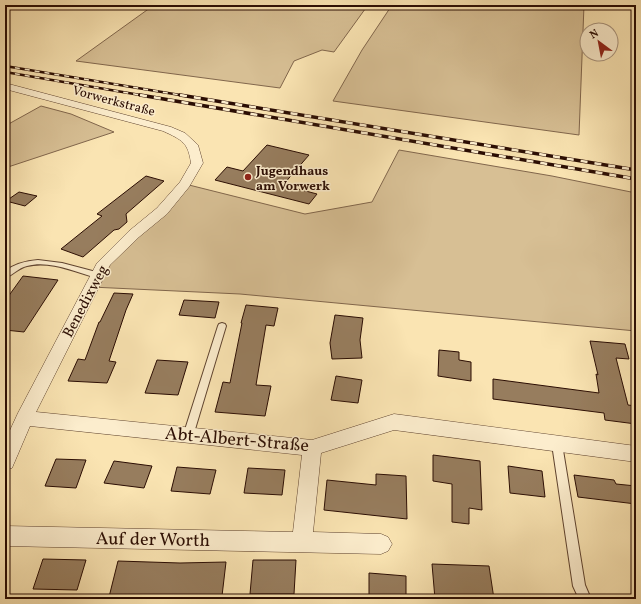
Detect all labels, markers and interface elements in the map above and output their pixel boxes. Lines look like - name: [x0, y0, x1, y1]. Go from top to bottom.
- north arrow: [579, 22, 619, 62]
- text: N: [587, 26, 602, 43]
- street label: Vorwerkstraße: [70, 82, 157, 122]
- place label: Jugendhaus am Vorwerk: [255, 163, 330, 196]
- marker: Jugendhaus am Vorwerk: [243, 172, 253, 182]
- street label: Benedixweg: [58, 261, 114, 342]
- street label: Abt-Albert-Straße: [164, 422, 310, 459]
- street label: Auf der Worth: [96, 527, 210, 554]

